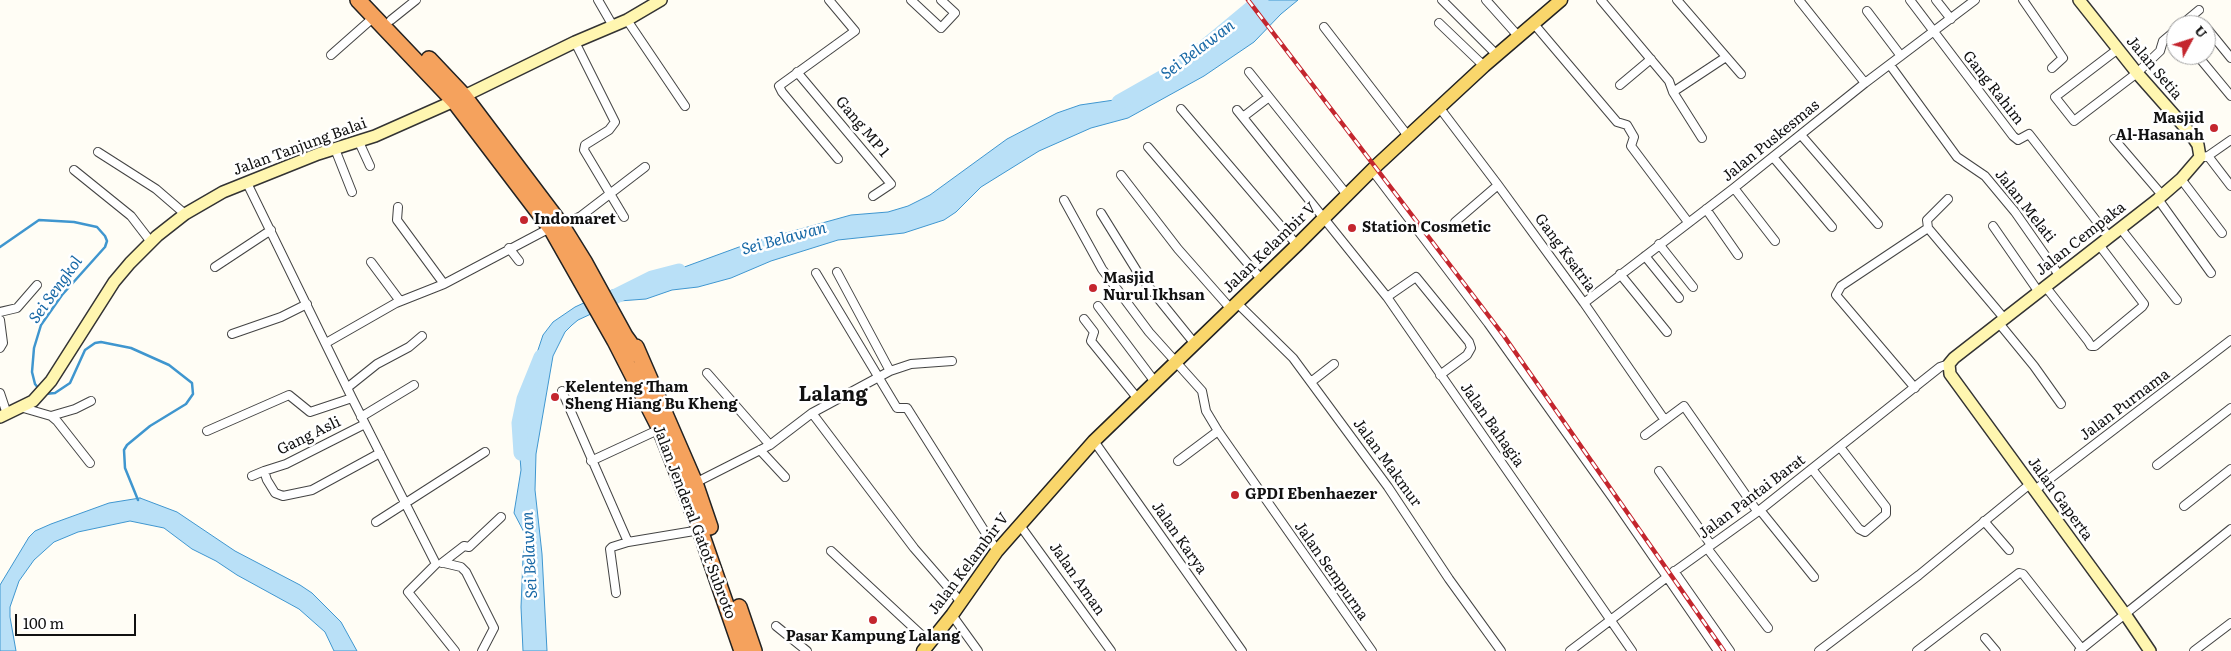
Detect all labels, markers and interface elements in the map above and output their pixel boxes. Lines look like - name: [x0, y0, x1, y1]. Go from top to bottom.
- north arrow: [2166, 15, 2216, 65]
- water label: Sei Belawan: [1157, 16, 1239, 84]
- text: U: [2191, 20, 2213, 42]
- street label: Jalan Setia: [2122, 33, 2186, 103]
- street label: Gang Rahim: [1959, 48, 2027, 128]
- street label: Gang MP 1: [831, 93, 893, 161]
- street label: Jalan Puskesmas: [1719, 96, 1823, 186]
- place label: Masjid Al-Hasanah: [2116, 110, 2204, 145]
- street label: Jalan Tanjung Balai: [231, 114, 369, 180]
- marker: Masjid Al-Hasanah: [2208, 122, 2220, 134]
- street label: Jalan Melati: [1991, 166, 2059, 246]
- street label: Jalan Cempaka: [2033, 198, 2129, 280]
- street label: Jalan Kelambir V: [1220, 199, 1320, 297]
- street label: Gang Ksatria: [1531, 210, 1599, 296]
- place label: Indomaret: [534, 211, 616, 229]
- marker: Indomaret: [518, 214, 530, 226]
- water label: Sei Belawan: [739, 218, 829, 260]
- place label: Station Cosmetic: [1362, 219, 1491, 237]
- marker: Station Cosmetic: [1346, 222, 1358, 234]
- water label: Sei Sengkol: [25, 253, 87, 327]
- place label: Masjid Nurul Ikhsan: [1103, 270, 1205, 305]
- marker: Masjid Nurul Ikhsan: [1087, 282, 1099, 294]
- street label: Jalan Purnama: [2077, 365, 2173, 445]
- place label: Kelenteng Tham Sheng Hiang Bu Kheng: [565, 379, 738, 414]
- street label: Jalan Bahagia: [1456, 379, 1528, 471]
- district label: Lalang: [798, 383, 868, 407]
- marker: Kelenteng Tham Sheng Hiang Bu Kheng: [549, 391, 561, 403]
- street label: Gang Asli: [274, 413, 344, 459]
- street label: Jalan Makmur: [1349, 415, 1425, 511]
- street label: Jalan Jenderal Gatot Subroto: [649, 422, 739, 622]
- street label: Jalan Pantai Barat: [1695, 451, 1809, 543]
- street label: Jalan Gaperta: [2024, 454, 2096, 544]
- place label: GPDI Ebenhaezer: [1245, 486, 1377, 504]
- marker: GPDI Ebenhaezer: [1229, 489, 1241, 501]
- street label: Jalan Karya: [1147, 498, 1211, 578]
- street label: Jalan Kelambir V: [925, 510, 1013, 618]
- water label: Sei Belawan: [518, 511, 542, 599]
- street label: Jalan Sempurna: [1290, 518, 1372, 624]
- street label: Jalan Aman: [1045, 539, 1109, 619]
- scale bar: [18, 604, 139, 636]
- text: 100 m: [23, 611, 64, 634]
- marker: Pasar Kampung Lalang: [867, 614, 879, 626]
- place label: Pasar Kampung Lalang: [786, 628, 960, 646]

